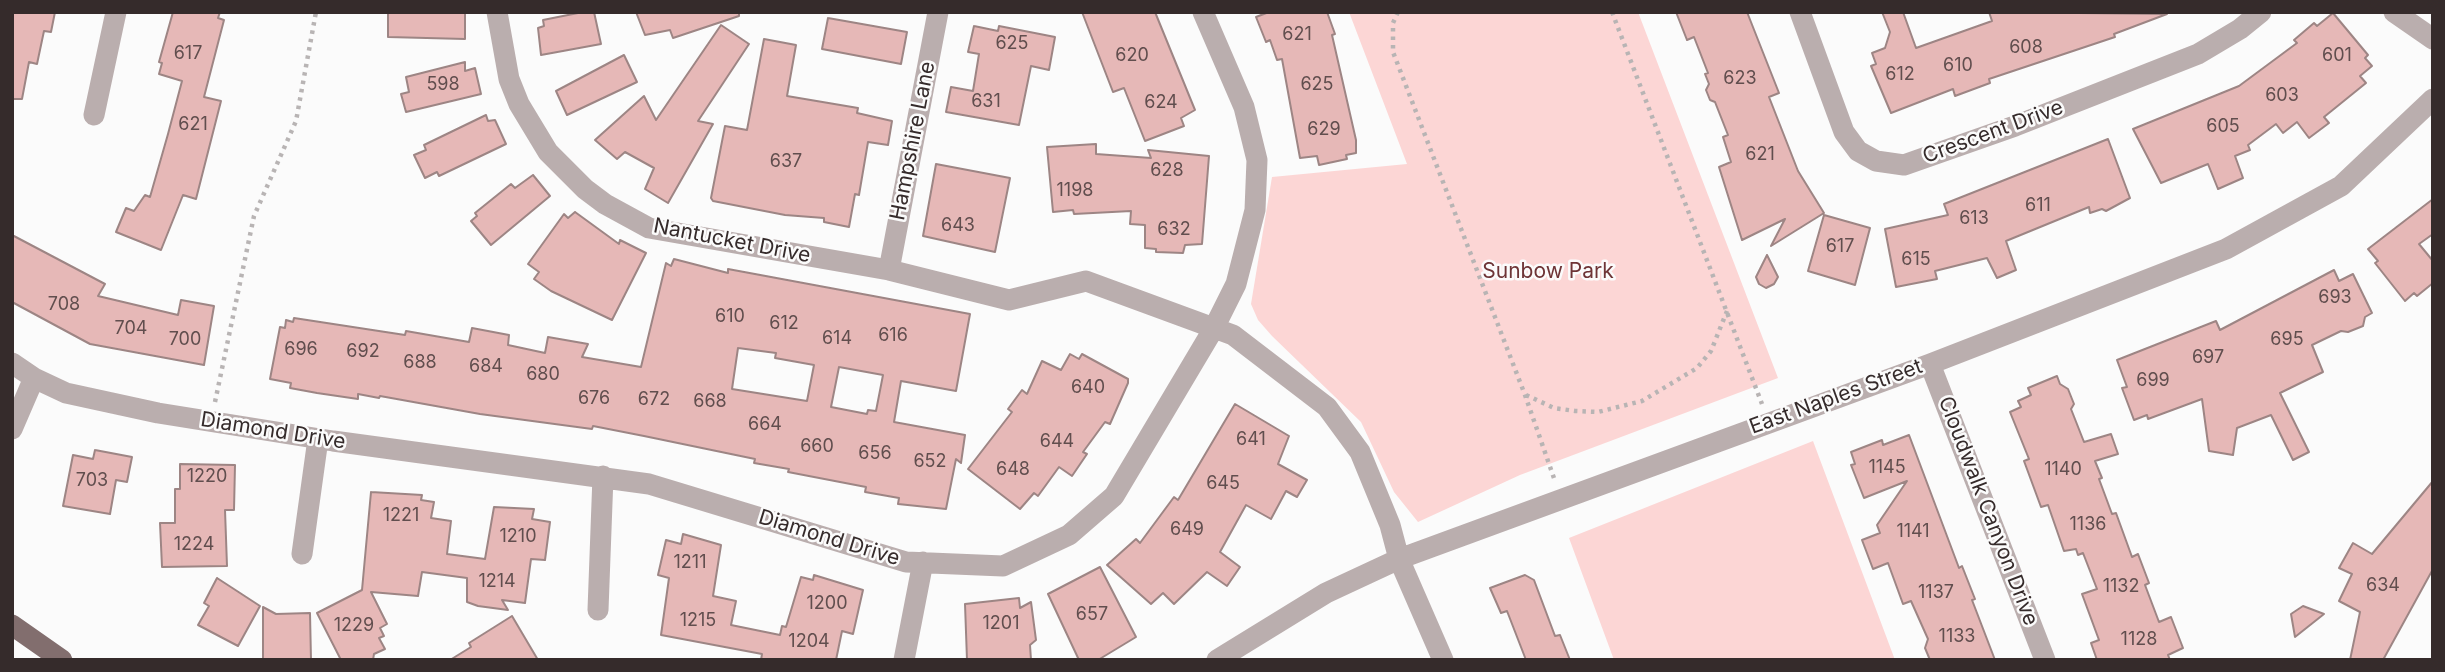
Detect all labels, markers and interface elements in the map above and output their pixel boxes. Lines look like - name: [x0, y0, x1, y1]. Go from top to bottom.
- house number: 621: [1282, 24, 1312, 46]
- house number: 625: [995, 33, 1029, 55]
- house number: 608: [2009, 37, 2043, 59]
- house number: 617: [174, 43, 202, 65]
- house number: 620: [1115, 45, 1149, 67]
- house number: 601: [2322, 45, 2352, 67]
- house number: 610: [1943, 55, 1973, 77]
- street label: Hampshire Lane: [885, 59, 941, 223]
- house number: 612: [1885, 64, 1915, 86]
- house number: 623: [1723, 68, 1757, 90]
- house number: 598: [426, 74, 460, 96]
- house number: 625: [1300, 74, 1334, 96]
- house number: 603: [2265, 85, 2299, 107]
- house number: 631: [971, 91, 1001, 113]
- house number: 624: [1144, 92, 1178, 114]
- street label: Crescent Drive: [1919, 95, 2067, 169]
- house number: 621: [178, 114, 208, 136]
- house number: 605: [2206, 116, 2240, 138]
- house number: 629: [1307, 119, 1341, 141]
- house number: 621: [1745, 144, 1775, 166]
- house number: 637: [770, 151, 802, 173]
- house number: 628: [1150, 160, 1184, 182]
- house number: 1198: [1057, 180, 1093, 202]
- house number: 611: [2025, 195, 2051, 217]
- house number: 613: [1959, 208, 1989, 230]
- street label: Nantucket Drive: [651, 213, 813, 269]
- house number: 643: [941, 215, 975, 237]
- house number: 632: [1157, 219, 1191, 241]
- house number: 617: [1826, 236, 1854, 258]
- house number: 615: [1901, 249, 1931, 271]
- park label: Sunbow Park: [1482, 259, 1614, 285]
- house number: 693: [2318, 287, 2352, 309]
- house number: 708: [48, 294, 80, 316]
- house number: 610: [715, 306, 745, 328]
- house number: 612: [769, 313, 799, 335]
- house number: 704: [115, 318, 147, 340]
- house number: 616: [878, 325, 908, 347]
- house number: 614: [822, 328, 852, 350]
- house number: 700: [169, 329, 201, 351]
- house number: 695: [2270, 329, 2304, 351]
- house number: 696: [284, 339, 318, 361]
- house number: 692: [346, 341, 380, 363]
- house number: 697: [2192, 347, 2224, 369]
- house number: 688: [403, 352, 437, 374]
- street label: East Naples Street: [1746, 354, 1926, 440]
- house number: 684: [469, 356, 503, 378]
- house number: 680: [526, 364, 560, 386]
- house number: 699: [2136, 370, 2170, 392]
- house number: 640: [1071, 377, 1105, 399]
- house number: 676: [578, 388, 610, 410]
- house number: 672: [638, 389, 670, 411]
- house number: 668: [693, 391, 727, 413]
- street label: Cloudwalk Canyon Drive: [1933, 393, 2043, 629]
- street label: Diamond Drive: [199, 407, 347, 455]
- house number: 664: [748, 414, 782, 436]
- house number: 641: [1236, 429, 1266, 451]
- house number: 644: [1040, 431, 1074, 453]
- house number: 660: [800, 436, 834, 458]
- house number: 656: [858, 443, 892, 465]
- house number: 652: [913, 451, 947, 473]
- house number: 1145: [1868, 457, 1906, 479]
- house number: 648: [996, 459, 1030, 481]
- house number: 1140: [2044, 459, 2082, 481]
- house number: 1220: [187, 466, 227, 488]
- house number: 703: [76, 470, 108, 492]
- house number: 645: [1206, 473, 1240, 495]
- house number: 1221: [383, 505, 419, 527]
- street label: Diamond Drive: [755, 505, 903, 571]
- house number: 1136: [2070, 514, 2106, 536]
- house number: 649: [1170, 519, 1204, 541]
- house number: 1141: [1896, 521, 1930, 543]
- house number: 1210: [500, 526, 536, 548]
- house number: 1224: [174, 534, 214, 556]
- house number: 1211: [674, 552, 706, 574]
- house number: 1214: [478, 571, 516, 593]
- house number: 634: [2366, 575, 2400, 597]
- house number: 1132: [2103, 576, 2139, 598]
- house number: 1137: [1918, 582, 1954, 604]
- house number: 1200: [806, 593, 848, 615]
- house number: 657: [1076, 604, 1108, 626]
- house number: 1215: [680, 610, 716, 632]
- house number: 1201: [983, 613, 1019, 635]
- house number: 1229: [334, 615, 374, 637]
- house number: 1133: [1939, 626, 1975, 648]
- house number: 1128: [2121, 629, 2157, 651]
- house number: 1204: [788, 631, 830, 653]

